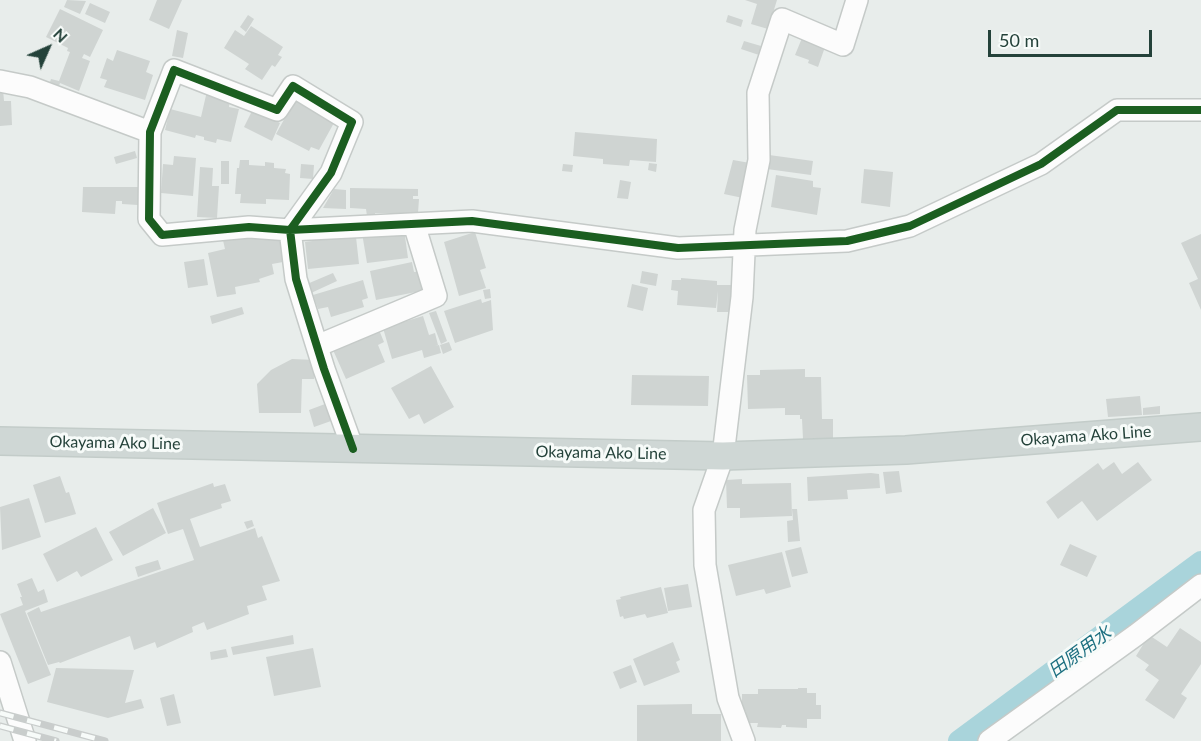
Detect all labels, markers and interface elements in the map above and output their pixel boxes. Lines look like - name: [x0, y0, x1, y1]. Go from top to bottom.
- north arrow: [18, 18, 78, 78]
- scale bar: [991, 18, 1154, 56]
- text: N: [50, 24, 72, 46]
- text: 50 m: [999, 29, 1039, 51]
- street label: Okayama Ako Line: [1020, 422, 1152, 450]
- street label: Okayama Ako Line: [49, 432, 181, 454]
- street label: Okayama Ako Line: [535, 442, 667, 464]
- water label: 田原用水: [1045, 622, 1115, 682]

